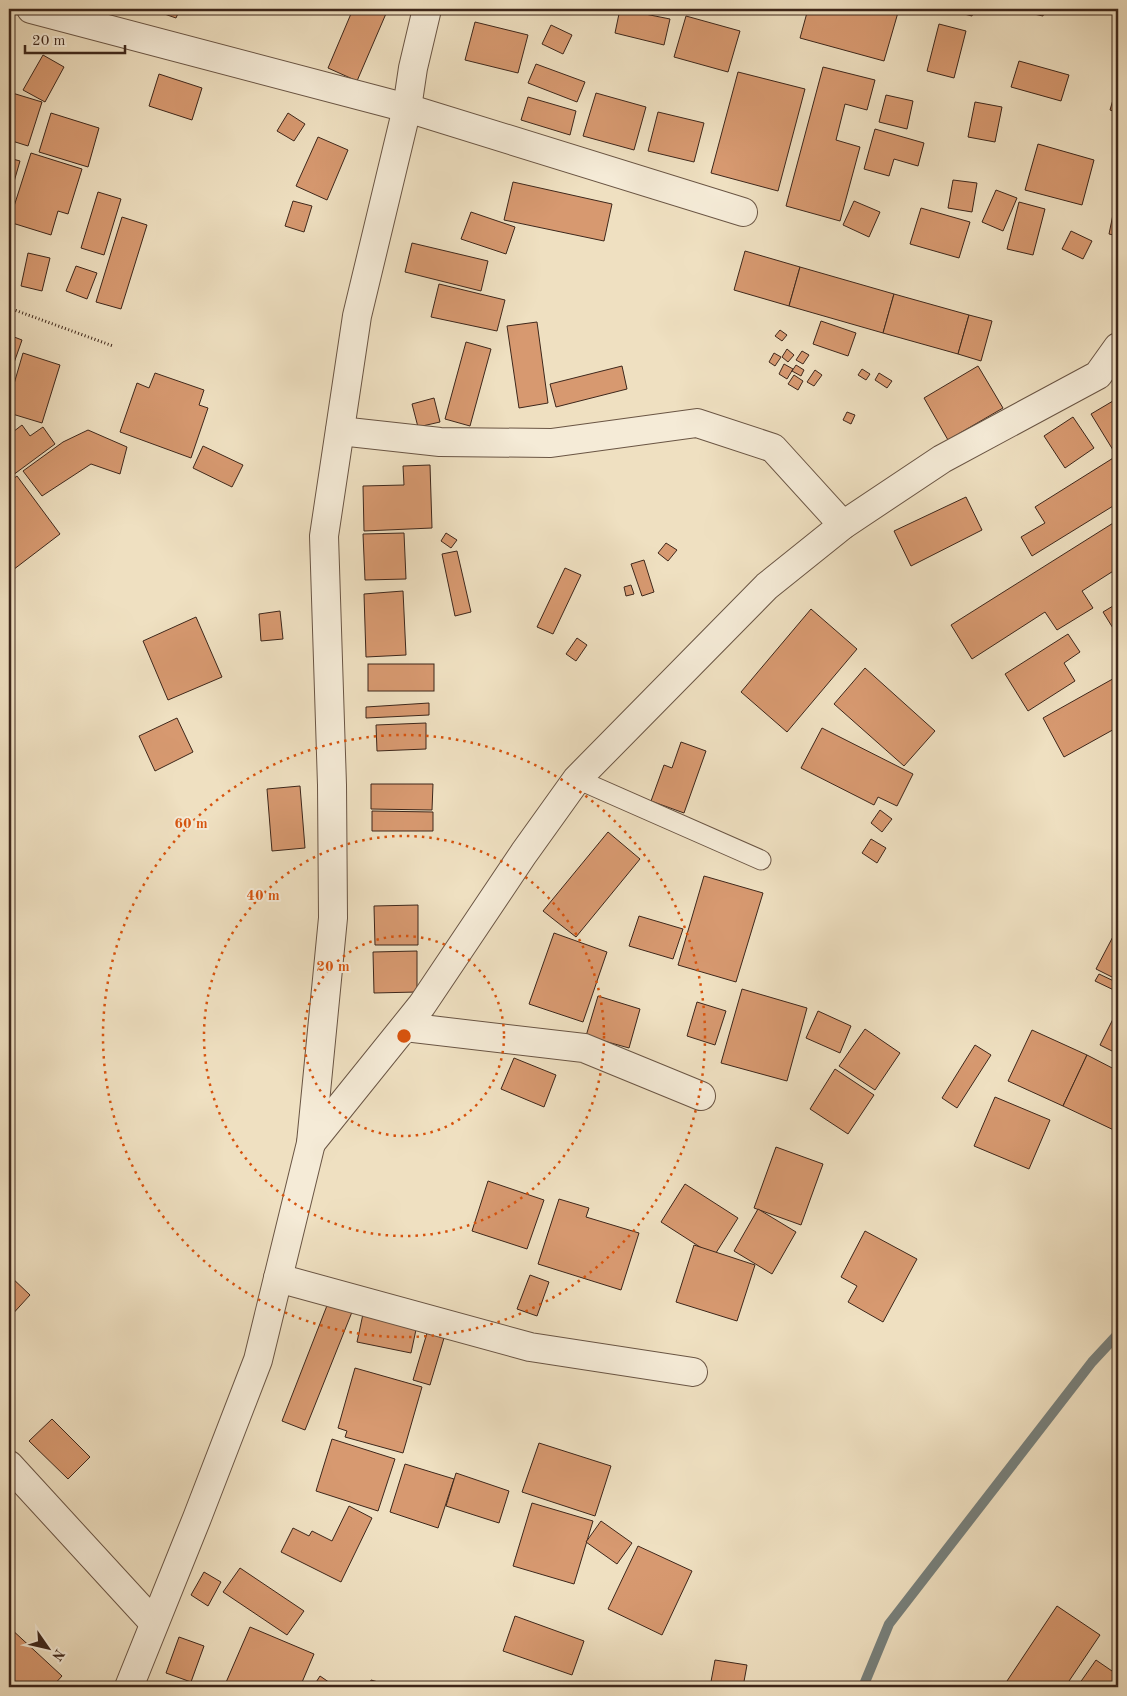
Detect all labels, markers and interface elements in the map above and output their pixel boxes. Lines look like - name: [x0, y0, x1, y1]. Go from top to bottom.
- scale bar: [25, 22, 125, 54]
- text: 20 m: [32, 34, 66, 49]
- text: 60 m: [174, 817, 208, 832]
- text: 40 m: [246, 889, 280, 904]
- text: 20 m: [316, 960, 350, 975]
- centre of rings: [395, 1027, 413, 1045]
- north arrow: [22, 1624, 72, 1674]
- text: N: [49, 1646, 67, 1663]

